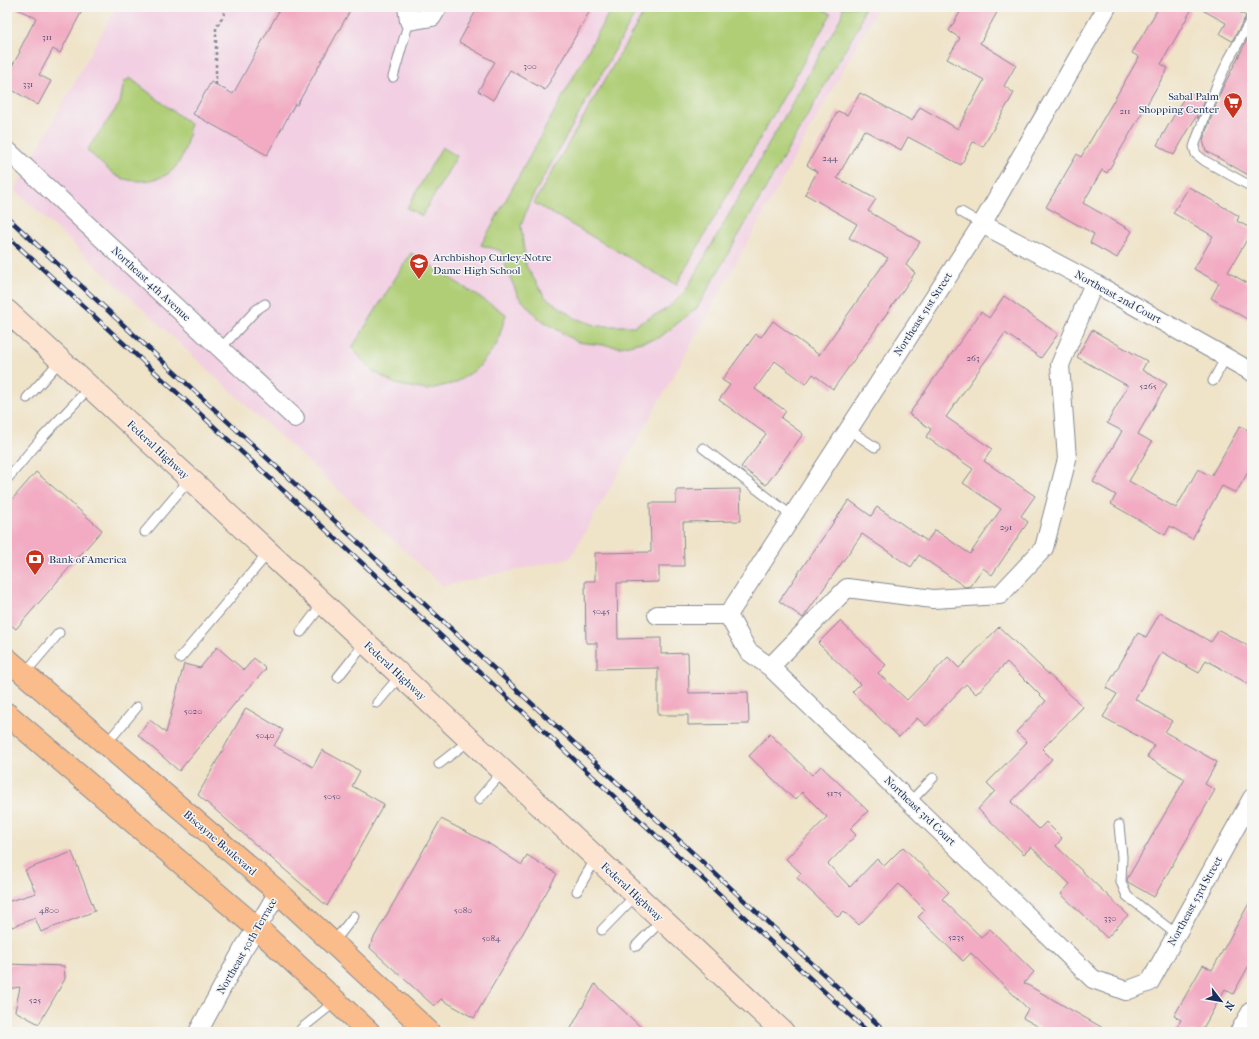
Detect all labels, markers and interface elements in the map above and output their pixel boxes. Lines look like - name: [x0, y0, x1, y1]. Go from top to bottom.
- house number: 311: [42, 32, 52, 42]
- house number: 300: [523, 61, 537, 71]
- house number: 331: [23, 79, 33, 89]
- place label: Sabal Palm Shopping Center: [1139, 90, 1220, 116]
- supermarket icon: Sabal Palm Shopping Center: [1222, 91, 1244, 119]
- house number: 211: [1119, 106, 1131, 116]
- house number: 244: [822, 153, 838, 163]
- street label: Northeast 4th Avenue: [109, 244, 194, 325]
- place label: Archbishop Curley-Notre Dame High School: [432, 251, 552, 277]
- school or university icon: Archbishop Curley-Notre Dame High School: [408, 252, 430, 280]
- street label: Northeast 2nd Court: [1072, 268, 1164, 326]
- street label: Northeast 51st Street: [891, 270, 955, 358]
- house number: 263: [966, 353, 980, 363]
- house number: 5265: [1139, 381, 1157, 391]
- street label: Federal Highway: [124, 418, 193, 483]
- house number: 291: [1000, 522, 1012, 532]
- bank icon: Bank of America: [24, 548, 46, 576]
- place label: Bank of America: [49, 553, 128, 566]
- house number: 5045: [592, 606, 610, 616]
- street label: Federal Highway: [361, 639, 430, 704]
- house number: 5020: [184, 706, 202, 716]
- house number: 5040: [255, 730, 275, 740]
- street label: Northeast 3rd Court: [882, 774, 959, 849]
- house number: 5175: [826, 788, 842, 798]
- house number: 5050: [323, 791, 341, 801]
- street label: Biscayne Boulevard: [181, 808, 260, 879]
- street label: Northeast 53rd Street: [1165, 854, 1225, 948]
- street label: Federal Highway: [598, 860, 667, 925]
- street label: Northeast 50th Terrace: [214, 895, 280, 997]
- house number: 4800: [39, 905, 59, 915]
- house number: 5080: [454, 905, 472, 915]
- house number: 330: [1104, 913, 1116, 923]
- house number: 5235: [948, 932, 964, 942]
- house number: 5084: [482, 933, 501, 943]
- north arrow: [1201, 981, 1241, 1021]
- house number: 525: [29, 995, 41, 1005]
- text: N: [1221, 999, 1237, 1013]

